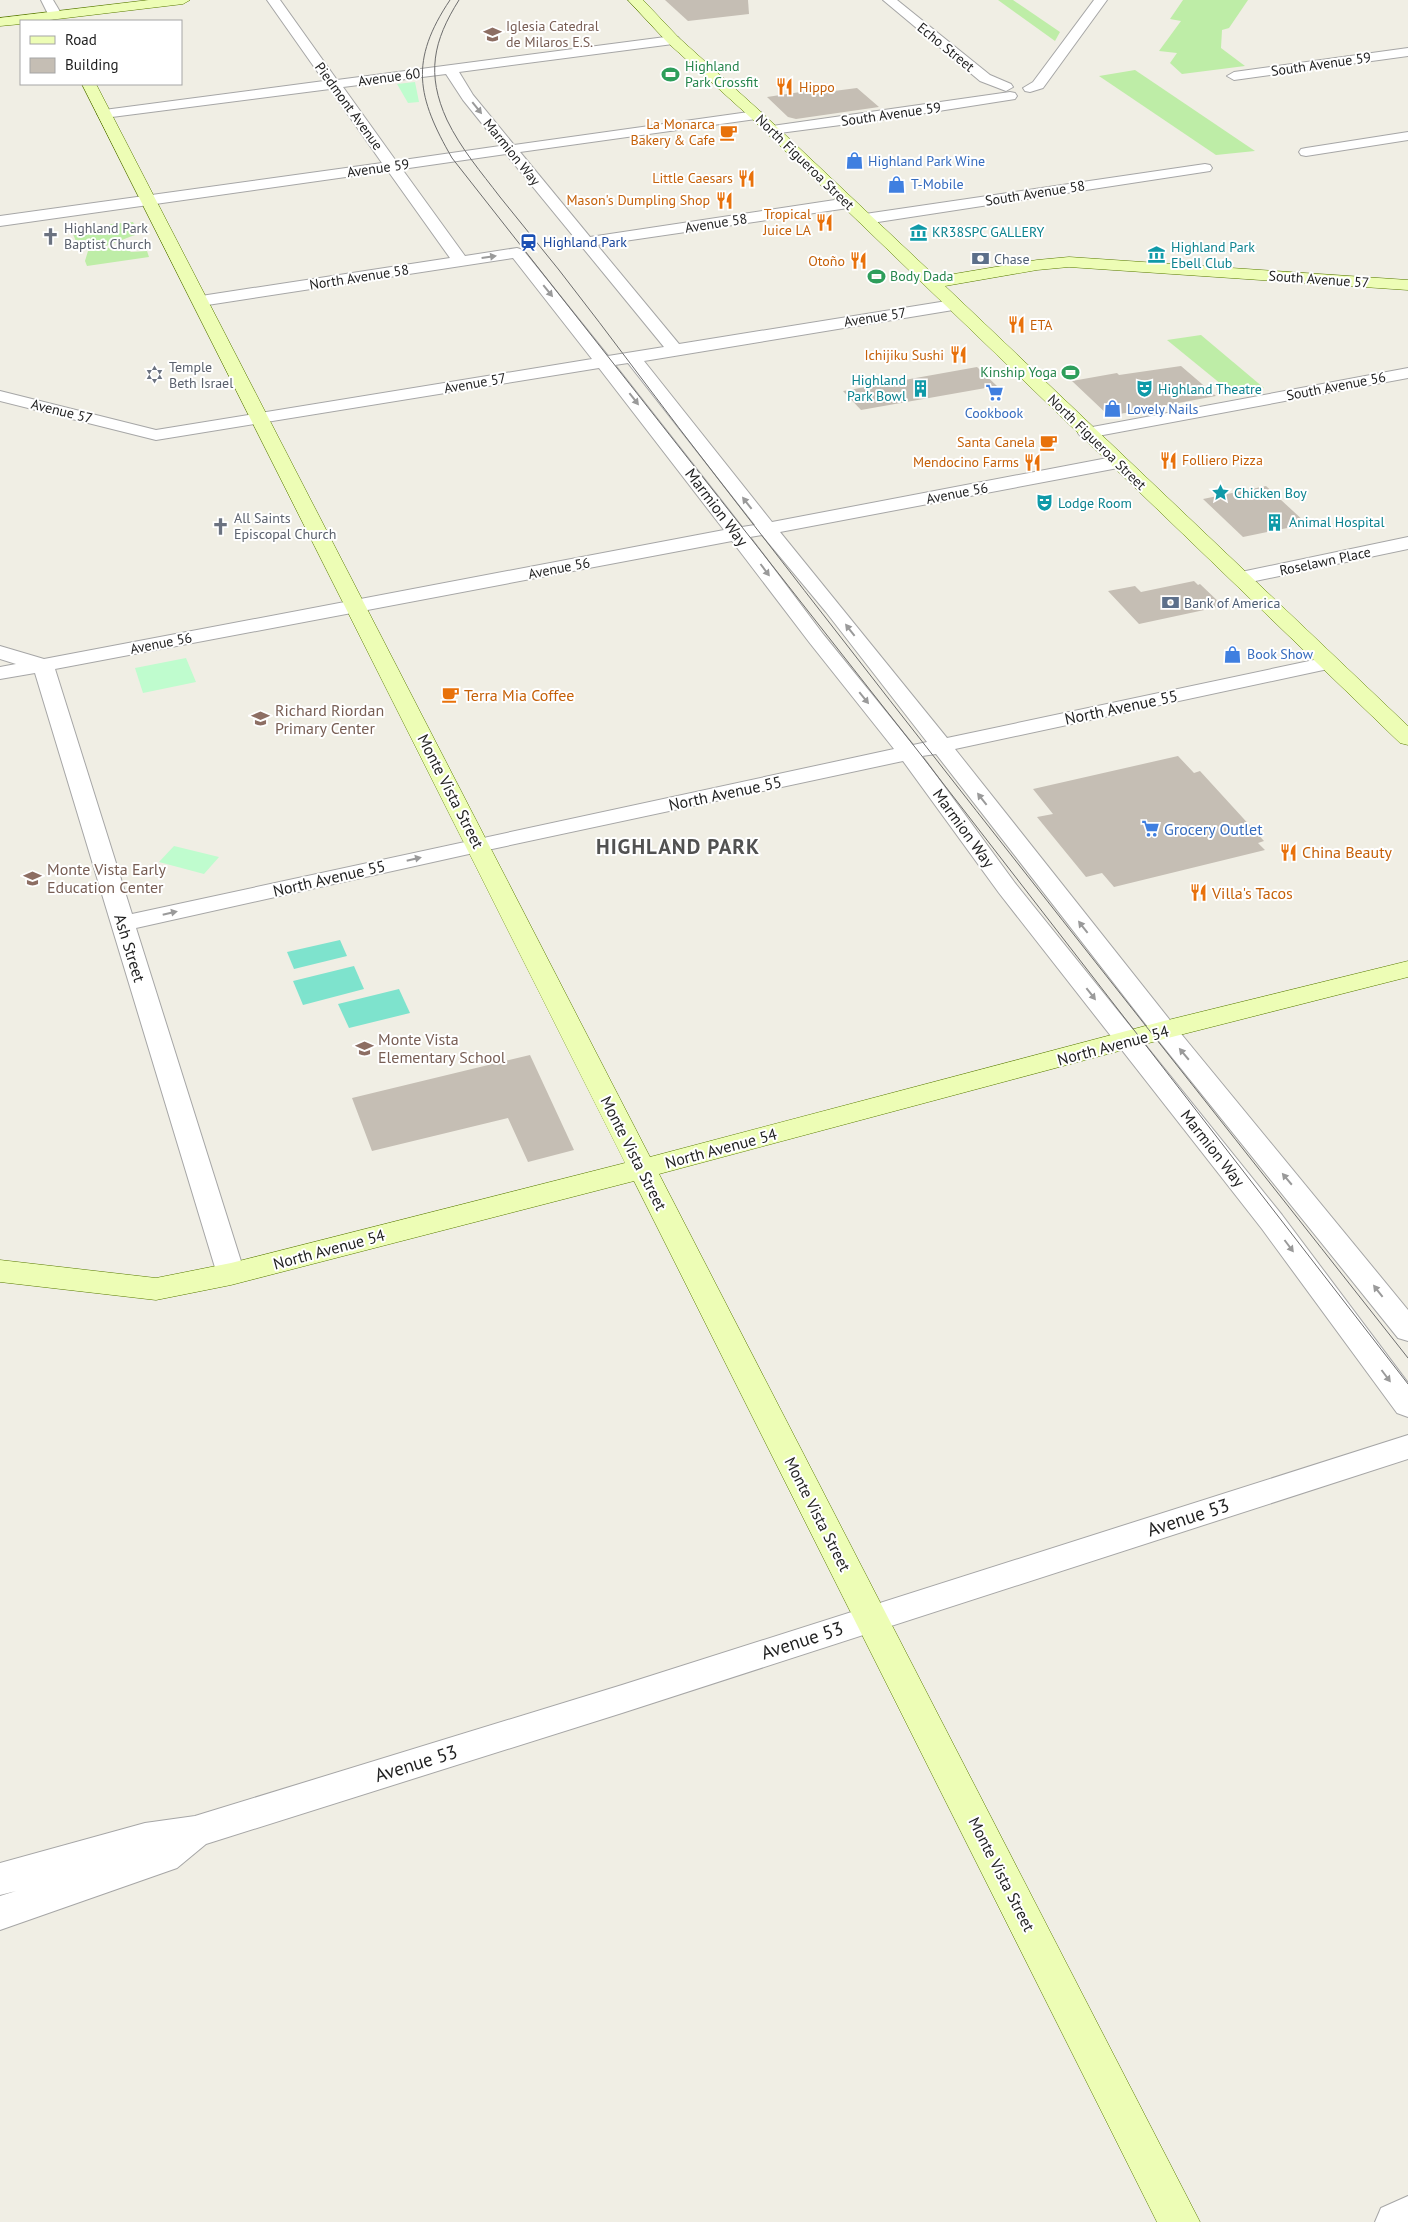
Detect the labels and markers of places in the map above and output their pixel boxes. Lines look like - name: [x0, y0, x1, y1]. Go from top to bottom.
- place label: Iglesia Catedral de Milaros E.S.: [506, 17, 599, 51]
- school or university icon: Iglesia Catedral de Milaros E.S.: [482, 24, 502, 44]
- place label: Highland Park Crossfit: [685, 57, 758, 91]
- sports icon: Highland Park Crossfit: [661, 64, 681, 84]
- restaurant icon: Hippo: [775, 77, 795, 97]
- place label: Hippo: [799, 78, 835, 96]
- place label: La Monarca Bakery & Cafe: [630, 115, 715, 149]
- cafe icon: La Monarca Bakery & Cafe: [719, 122, 739, 142]
- shop icon: Highland Park Wine: [844, 151, 864, 171]
- place label: Highland Park Wine: [868, 152, 985, 170]
- restaurant icon: Little Caesars: [737, 168, 757, 188]
- place label: Little Caesars: [652, 169, 733, 187]
- shop icon: T-Mobile: [887, 174, 907, 194]
- place label: T-Mobile: [911, 175, 964, 193]
- restaurant icon: Mason's Dumpling Shop: [714, 190, 734, 210]
- place label: Mason's Dumpling Shop: [567, 191, 710, 209]
- place label: Tropical Juice LA: [762, 205, 812, 239]
- restaurant icon: Tropical Juice LA: [815, 212, 835, 232]
- place label: Highland Park Baptist Church: [64, 219, 152, 253]
- museum icon: KR38SPC GALLERY: [908, 222, 928, 242]
- place label: KR38SPC GALLERY: [932, 223, 1045, 241]
- church icon: Highland Park Baptist Church: [40, 226, 60, 246]
- station icon: Highland Park: [519, 232, 539, 252]
- place label: Highland Park: [543, 233, 627, 251]
- place label: Highland Park Ebell Club: [1171, 238, 1255, 272]
- museum icon: Highland Park Ebell Club: [1147, 245, 1167, 265]
- bank icon: Chase: [970, 249, 990, 269]
- place label: Chase: [994, 250, 1030, 268]
- restaurant icon: Otoño: [849, 251, 869, 271]
- place label: Otoño: [808, 252, 845, 270]
- sports icon: Body Dada: [866, 266, 886, 286]
- place label: Body Dada: [890, 267, 954, 285]
- restaurant icon: ETA: [1006, 315, 1026, 335]
- place label: ETA: [1030, 316, 1053, 334]
- restaurant icon: Ichijiku Sushi: [948, 345, 968, 365]
- place label: Ichijiku Sushi: [864, 346, 944, 364]
- place label: Temple Beth Israel: [169, 358, 233, 392]
- sports icon: Kinship Yoga: [1061, 362, 1081, 382]
- place label: Kinship Yoga: [980, 363, 1057, 381]
- synagogue icon: Temple Beth Israel: [145, 365, 165, 385]
- place label: Highland Park Bowl: [847, 371, 906, 405]
- building icon: Highland Park Bowl: [910, 378, 930, 398]
- theatre icon: Highland Theatre: [1134, 379, 1154, 399]
- place label: Highland Theatre: [1158, 380, 1262, 398]
- supermarket icon: Cookbook: [984, 383, 1004, 403]
- shop icon: Lovely Nails: [1103, 399, 1123, 419]
- place label: Lovely Nails: [1127, 400, 1199, 418]
- place label: Cookbook: [965, 404, 1024, 422]
- cafe icon: Santa Canela: [1039, 432, 1059, 452]
- place label: Santa Canela: [957, 433, 1035, 451]
- restaurant icon: Folliero Pizza: [1158, 450, 1178, 470]
- place label: Folliero Pizza: [1182, 451, 1263, 469]
- restaurant icon: Mendocino Farms: [1023, 452, 1043, 472]
- place label: Mendocino Farms: [913, 453, 1019, 471]
- place icon: Chicken Boy: [1210, 483, 1230, 503]
- place label: Chicken Boy: [1234, 484, 1307, 502]
- theatre icon: Lodge Room: [1034, 493, 1054, 513]
- place label: Lodge Room: [1058, 494, 1132, 512]
- place label: All Saints Episcopal Church: [234, 509, 337, 543]
- building icon: Animal Hospital: [1265, 512, 1285, 532]
- place label: Animal Hospital: [1289, 513, 1385, 531]
- church icon: All Saints Episcopal Church: [210, 516, 230, 536]
- bank icon: Bank of America: [1160, 593, 1180, 613]
- place label: Bank of America: [1184, 594, 1280, 612]
- shop icon: Book Show: [1223, 644, 1243, 664]
- place label: Book Show: [1247, 645, 1314, 663]
- cafe icon: Terra Mia Coffee: [440, 685, 460, 705]
- place label: Terra Mia Coffee: [464, 685, 574, 705]
- place label: Richard Riordan Primary Center: [275, 700, 384, 738]
- school or university icon: Richard Riordan Primary Center: [251, 709, 271, 729]
- supermarket icon: Grocery Outlet: [1140, 819, 1160, 839]
- place label: Grocery Outlet: [1164, 819, 1263, 839]
- restaurant icon: China Beauty: [1278, 842, 1298, 862]
- place label: China Beauty: [1302, 842, 1393, 862]
- place label: Monte Vista Early Education Center: [47, 859, 167, 897]
- school or university icon: Monte Vista Early Education Center: [23, 868, 43, 888]
- restaurant icon: Villa's Tacos: [1188, 883, 1208, 903]
- place label: Villa's Tacos: [1211, 883, 1293, 903]
- place label: Monte Vista Elementary School: [378, 1029, 506, 1067]
- school or university icon: Monte Vista Elementary School: [354, 1038, 374, 1058]

